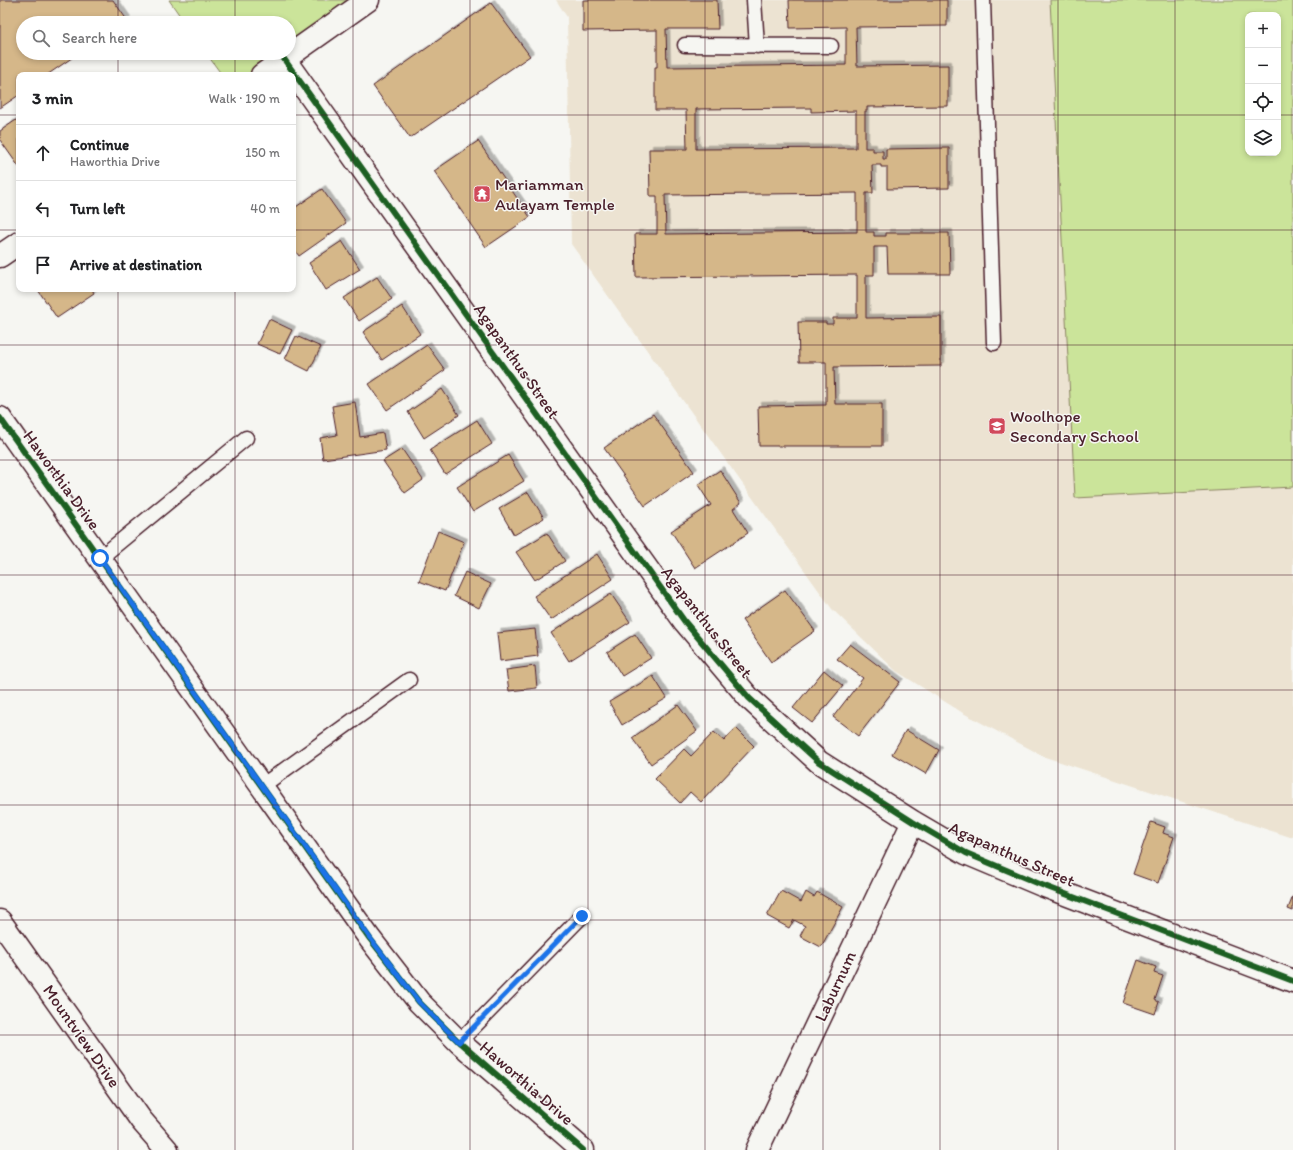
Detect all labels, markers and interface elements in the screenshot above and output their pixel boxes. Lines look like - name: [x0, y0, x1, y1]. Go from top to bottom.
- map controls: [1245, 12, 1281, 156]
- button: +: [1245, 12, 1281, 48]
- search box: [16, 16, 296, 60]
- icon: search: [30, 27, 52, 49]
- text: Search here: [62, 29, 137, 47]
- button: −: [1245, 48, 1281, 84]
- button: locate: [1245, 84, 1281, 120]
- text: 3 min: [32, 88, 73, 108]
- text: Walk · 190 m: [209, 91, 280, 106]
- button: layers: [1245, 120, 1281, 156]
- text: Continue: [70, 136, 129, 154]
- icon: ahead: [32, 142, 54, 164]
- text: 150 m: [245, 145, 280, 160]
- text: Haworthia Drive: [70, 154, 160, 169]
- place label: Mariamman Aulayam Temple: [495, 174, 615, 214]
- temple icon: Mariamman Aulayam Temple: [472, 184, 492, 204]
- icon: left: [32, 198, 54, 220]
- text: Turn left: [70, 200, 125, 218]
- text: 40 m: [250, 201, 280, 216]
- icon: arrive: [32, 254, 54, 276]
- text: Arrive at destination: [70, 256, 202, 274]
- street label: Agapanthus Street: [470, 300, 564, 422]
- place label: Woolhope Secondary School: [1010, 406, 1139, 446]
- school or university icon: Woolhope Secondary School: [987, 416, 1007, 436]
- street label: Haworthia Drive: [19, 426, 105, 534]
- route start: [91, 549, 109, 567]
- street label: Agapanthus Street: [657, 562, 757, 682]
- street label: Agapanthus Street: [946, 817, 1078, 891]
- route end: [573, 907, 591, 925]
- street label: Laburnum: [810, 948, 860, 1024]
- street label: Mountview Drive: [39, 981, 125, 1091]
- street label: Haworthia Drive: [476, 1037, 578, 1129]

